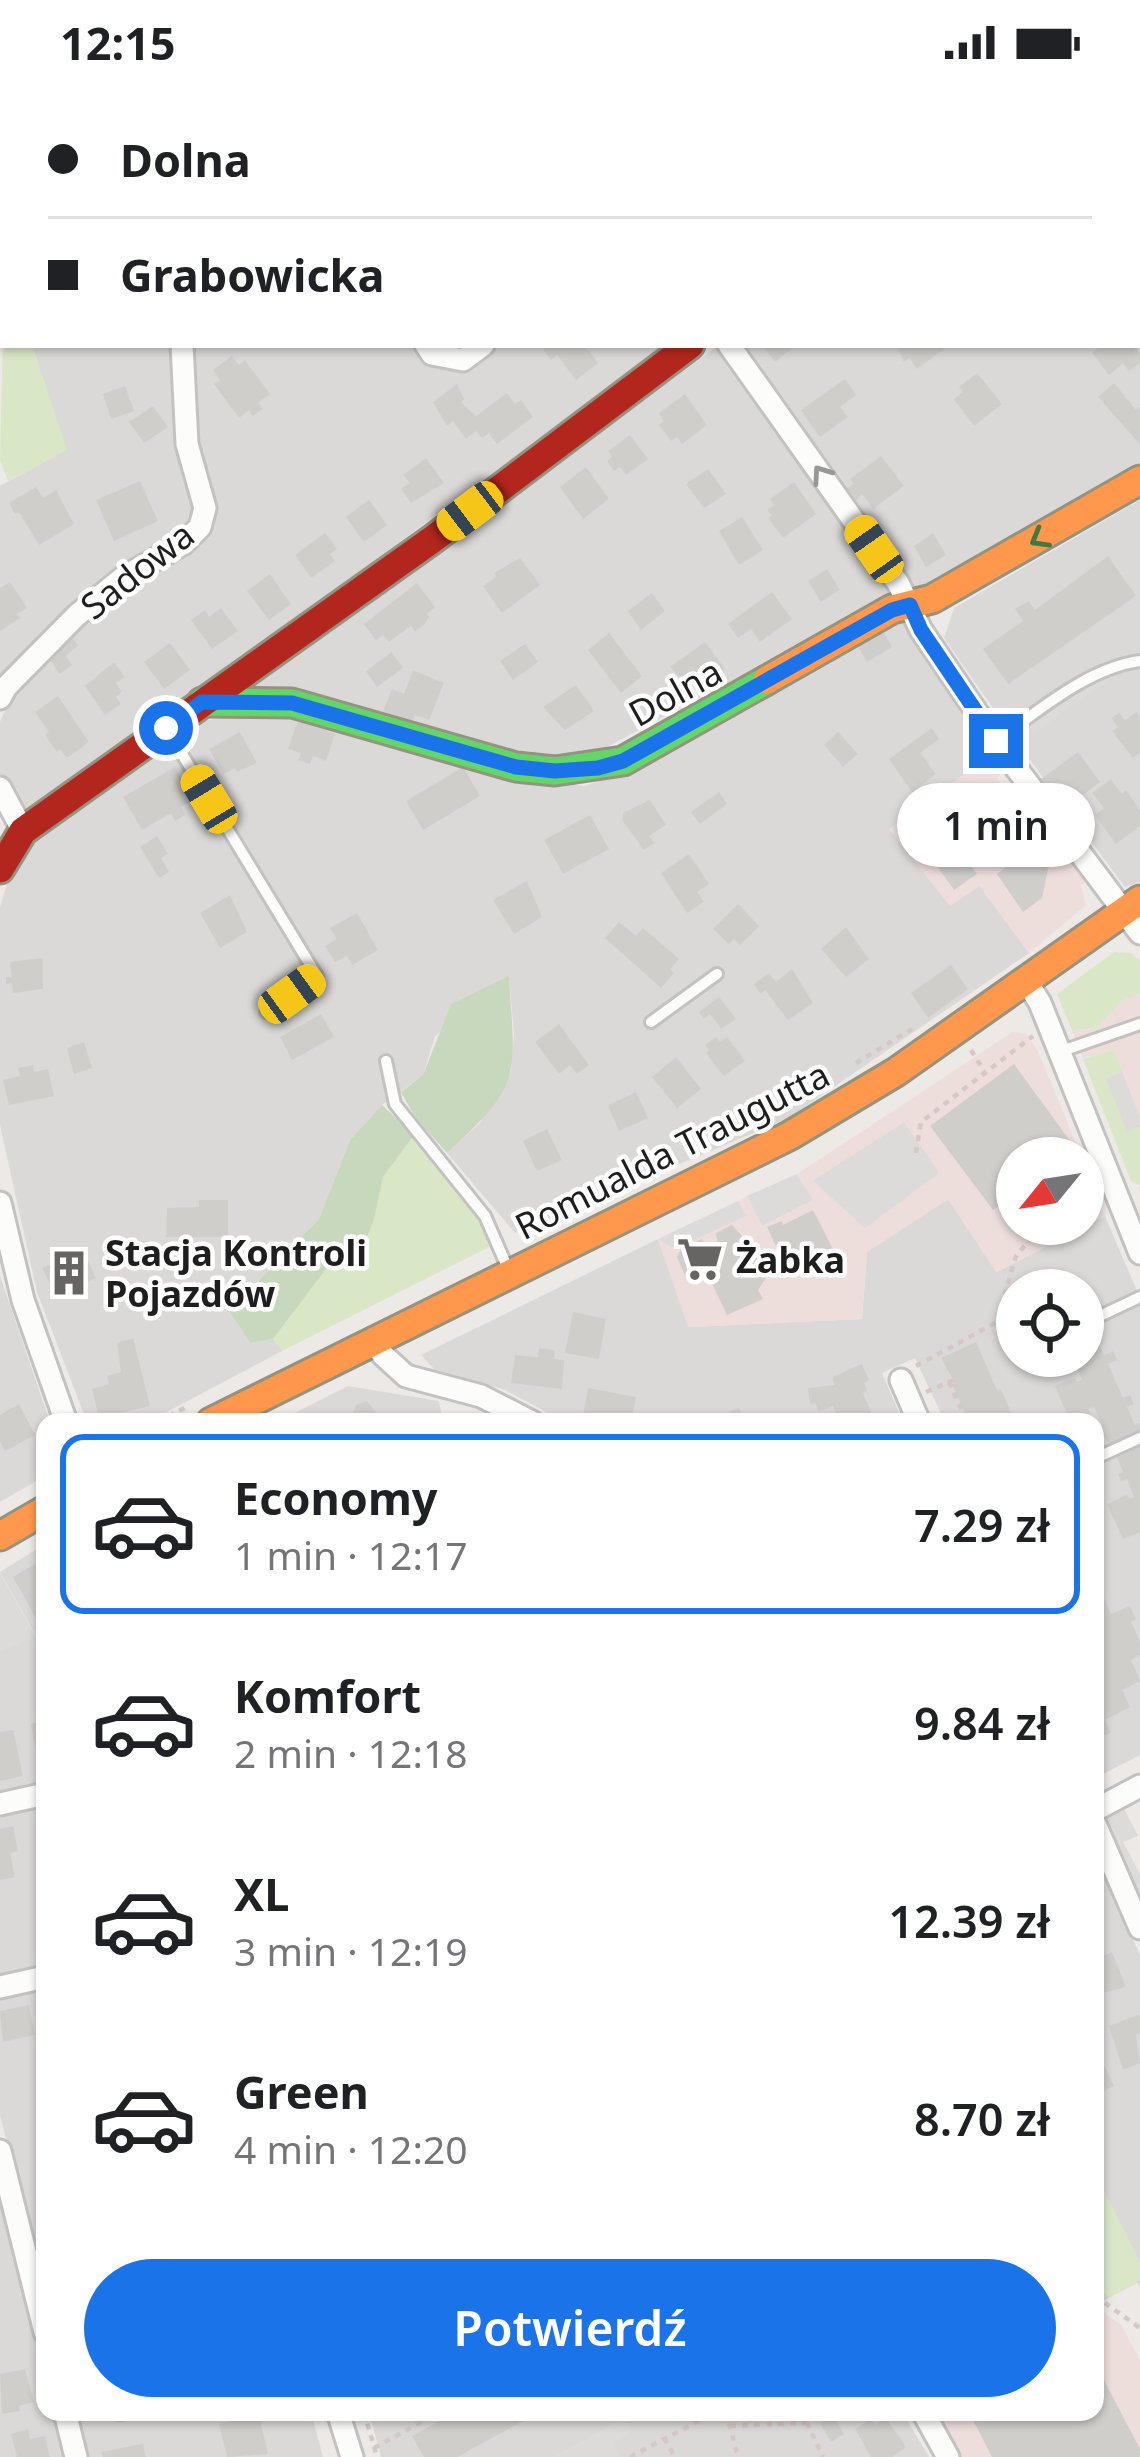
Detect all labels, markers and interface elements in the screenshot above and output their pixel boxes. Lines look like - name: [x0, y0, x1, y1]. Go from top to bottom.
- text: 12:15: [60, 12, 176, 73]
- text: Dolna: [120, 129, 251, 190]
- text: Grabowicka: [120, 244, 384, 305]
- one-way arrow: [813, 465, 835, 487]
- car: [430, 475, 510, 547]
- car: [839, 509, 909, 589]
- street label: Sadowa: [70, 510, 204, 630]
- one-way arrow: [1030, 524, 1051, 547]
- street label: Dolna: [619, 646, 731, 738]
- route start: [139, 701, 193, 755]
- route end: [969, 714, 1023, 768]
- car: [175, 759, 243, 839]
- callout: 1 min: [897, 783, 1095, 867]
- text: 1 min: [943, 798, 1049, 851]
- car: [252, 958, 332, 1030]
- street label: Romualda Traugutta: [506, 1049, 838, 1251]
- north arrow: [996, 1137, 1104, 1245]
- map controls: [996, 1137, 1104, 1377]
- place label: Stacja Kontroli Pojazdów: [105, 1228, 367, 1318]
- supermarket icon: Żabka: [675, 1234, 725, 1284]
- place label: Żabka: [736, 1235, 845, 1284]
- building icon: Stacja Kontroli Pojazdów: [44, 1248, 94, 1298]
- button: locate: [996, 1269, 1104, 1377]
- text: Economy: [234, 1467, 438, 1528]
- icon: car: [90, 1470, 198, 1578]
- text: 7.29 zł: [914, 1494, 1050, 1555]
- text: 1 min · 12:17: [234, 1528, 468, 1581]
- text: Komfort: [234, 1665, 421, 1726]
- icon: car: [90, 1668, 198, 1776]
- text: 9.84 zł: [914, 1692, 1050, 1753]
- text: 2 min · 12:18: [234, 1726, 468, 1779]
- text: XL: [234, 1863, 289, 1924]
- icon: car: [90, 1866, 198, 1974]
- text: 12.39 zł: [888, 1890, 1050, 1951]
- text: 3 min · 12:19: [234, 1924, 468, 1977]
- text: Green: [234, 2061, 369, 2122]
- icon: car: [90, 2064, 198, 2172]
- text: 8.70 zł: [914, 2088, 1050, 2149]
- text: 4 min · 12:20: [234, 2122, 468, 2175]
- button: Potwierdź: [84, 2259, 1056, 2397]

